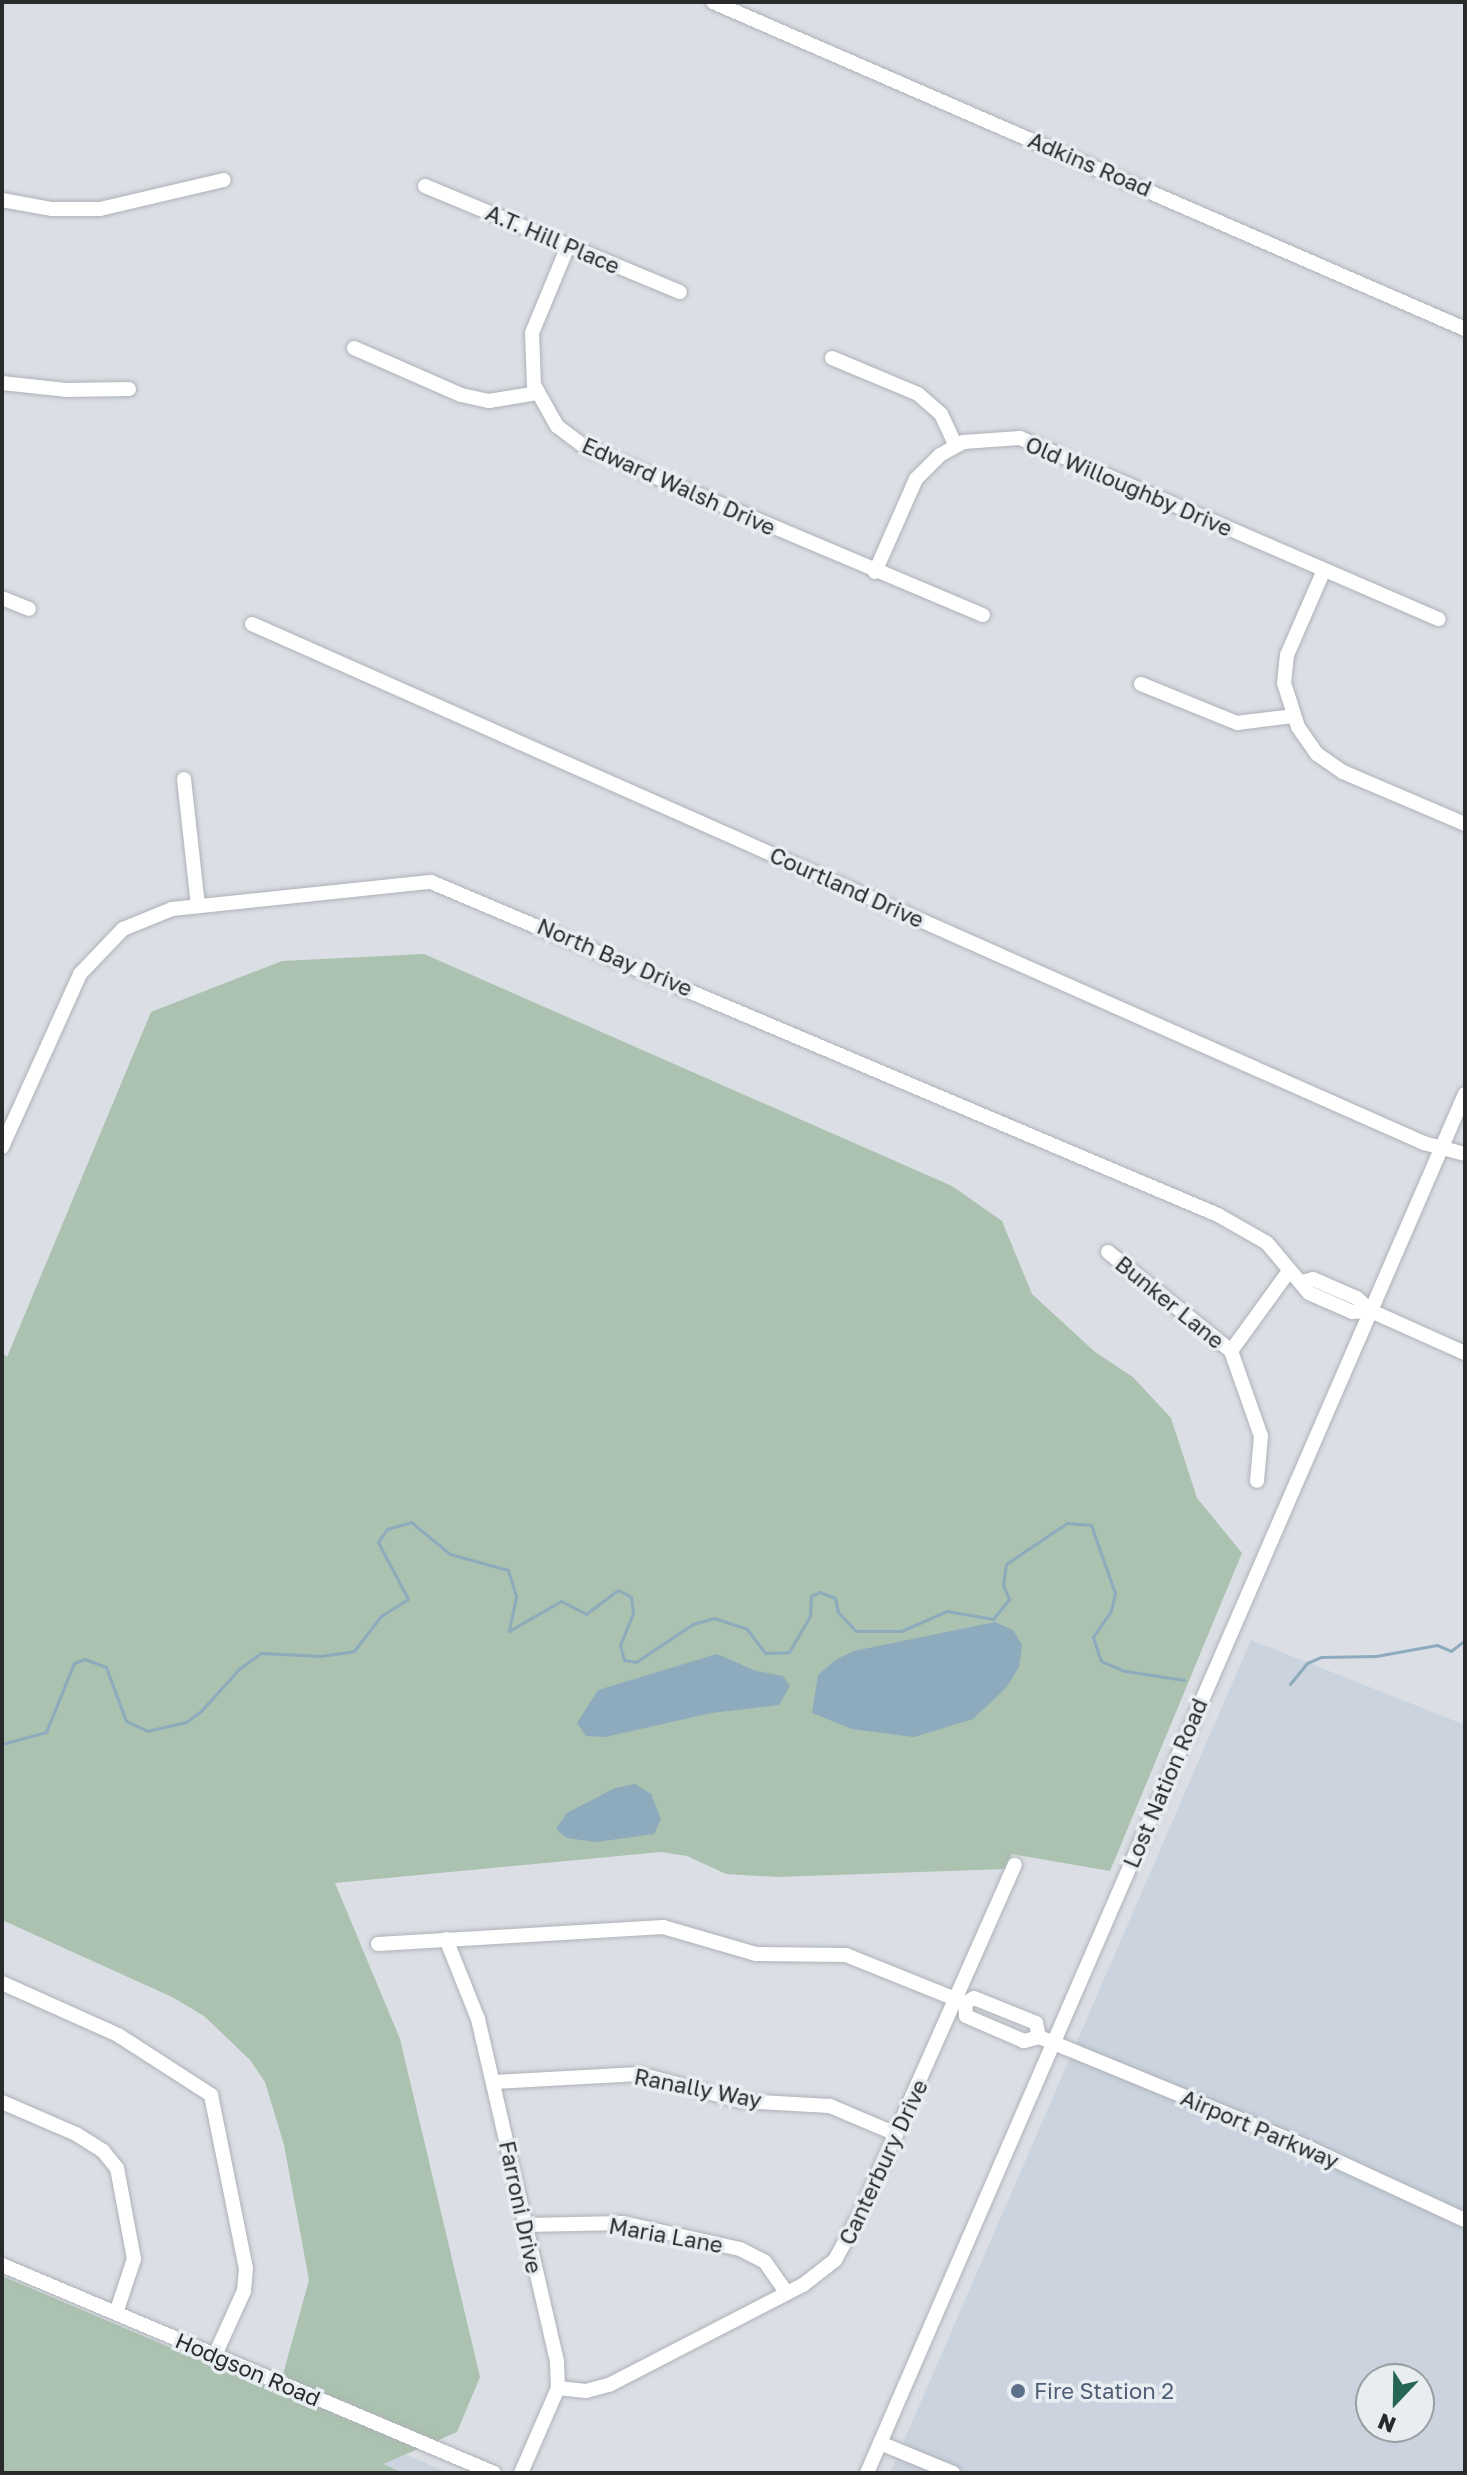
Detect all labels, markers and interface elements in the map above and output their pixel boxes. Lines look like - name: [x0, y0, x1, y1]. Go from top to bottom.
- street label: Adkins Road: [1025, 126, 1155, 202]
- street label: A.T. Hill Place: [482, 199, 624, 279]
- street label: Old Willoughby Drive: [1022, 430, 1236, 542]
- street label: Edward Walsh Drive: [578, 431, 780, 541]
- street label: Courtland Drive: [766, 841, 928, 933]
- street label: North Bay Drive: [534, 912, 696, 1002]
- street label: Bunker Lane: [1110, 1250, 1230, 1354]
- street label: Lost Nation Road: [1117, 1694, 1213, 1872]
- street label: Ranally Way: [632, 2063, 764, 2113]
- street label: Canterbury Drive: [833, 2075, 933, 2249]
- street label: Airport Parkway: [1177, 2084, 1343, 2174]
- street label: Farroni Drive: [494, 2138, 548, 2276]
- street label: Maria Lane: [607, 2212, 725, 2258]
- street label: Hodgson Road: [172, 2327, 324, 2411]
- north arrow: [1355, 2363, 1435, 2443]
- place label: Fire Station 2: [1034, 2378, 1174, 2404]
- marker: Fire Station 2: [1009, 2382, 1027, 2400]
- text: N: [1374, 2408, 1399, 2440]

